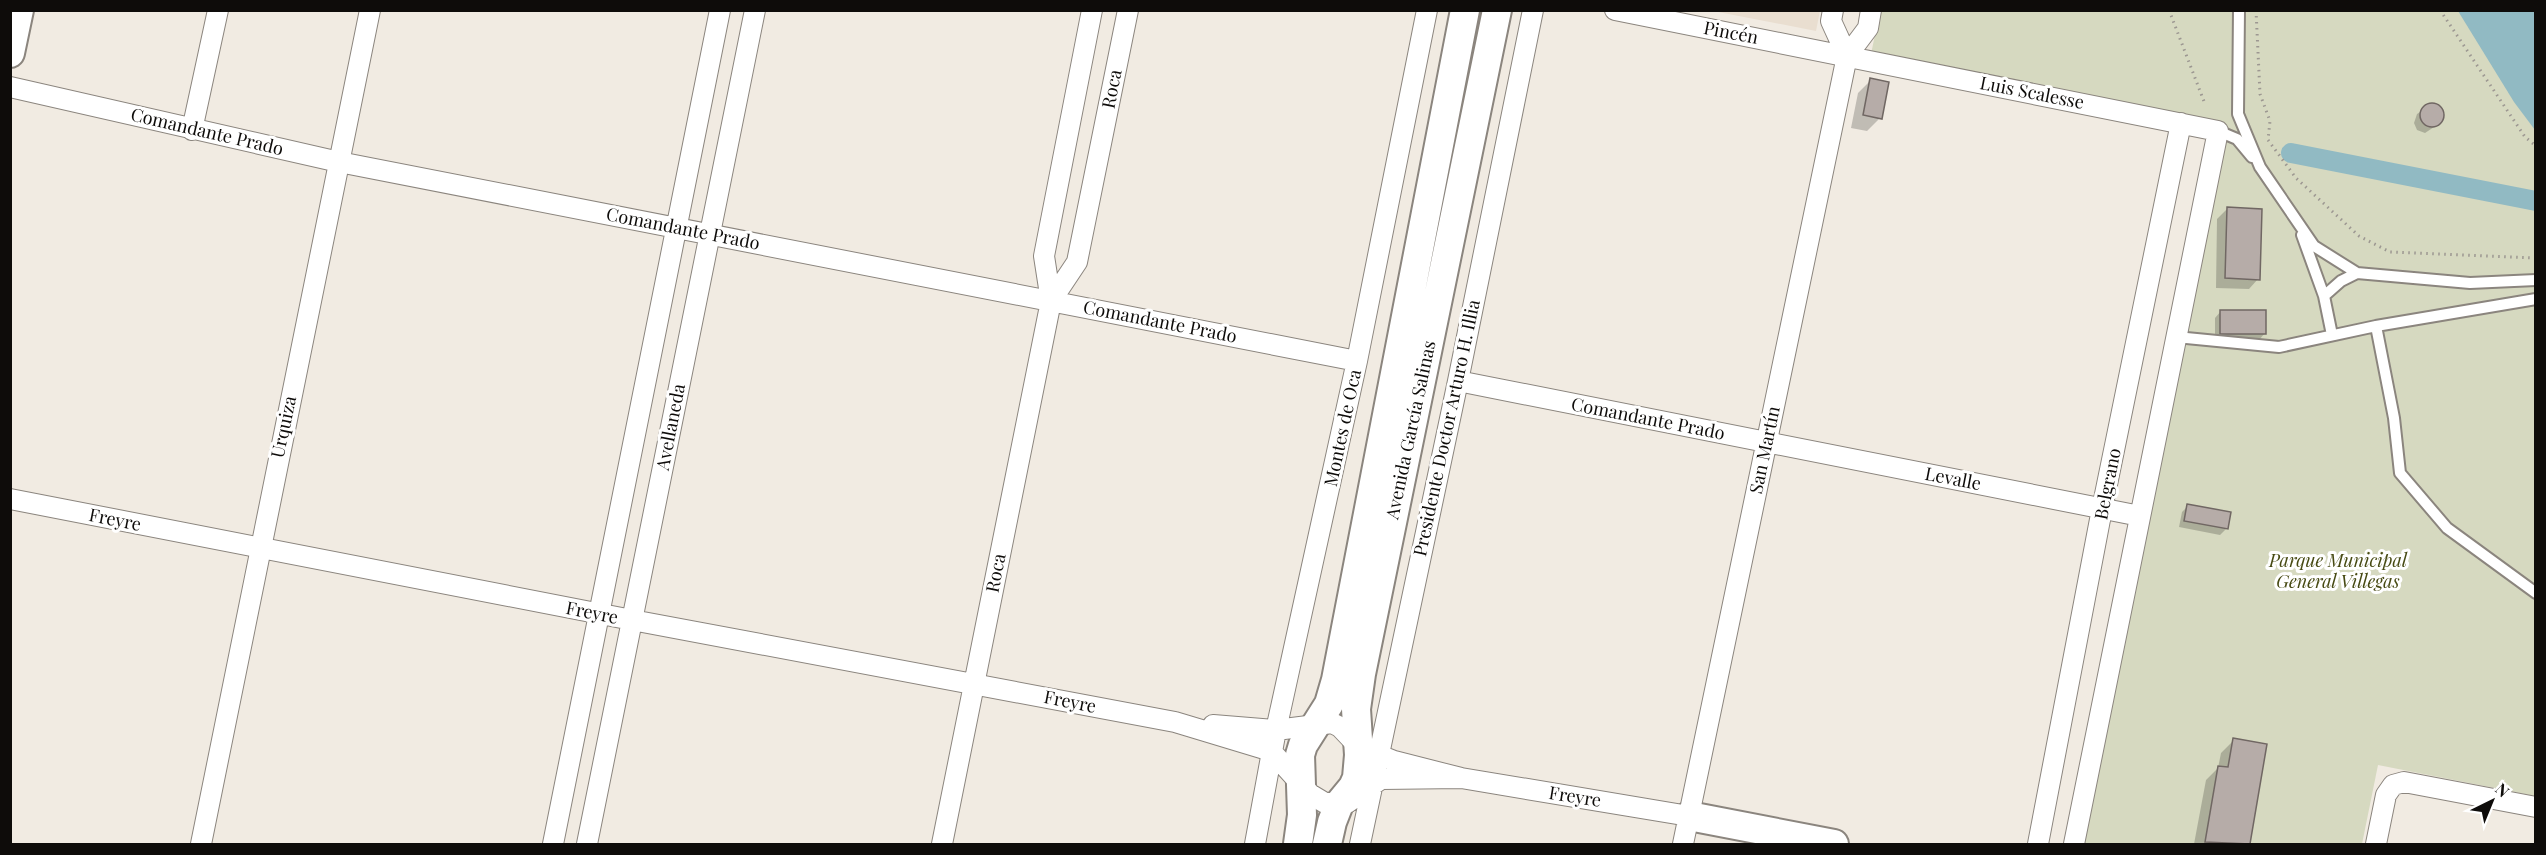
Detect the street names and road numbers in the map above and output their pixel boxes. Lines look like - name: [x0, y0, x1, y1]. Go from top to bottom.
- street label: Pincén: [1702, 15, 1761, 49]
- street label: Roca: [1095, 67, 1127, 110]
- street label: Luis Scalesse: [1978, 70, 2086, 114]
- street label: Comandante Prado: [129, 102, 286, 160]
- street label: Comandante Prado: [604, 201, 762, 255]
- street label: Comandante Prado: [1081, 294, 1239, 348]
- street label: Presidente Doctor Arturo H. Illia: [1407, 297, 1485, 558]
- street label: Avenida García Salinas: [1379, 338, 1441, 522]
- street label: Montes de Oca: [1318, 367, 1366, 489]
- street label: Avellaneda: [650, 381, 690, 473]
- street label: Comandante Prado: [1569, 391, 1727, 445]
- street label: Urquiza: [265, 393, 301, 460]
- street label: San Martín: [1743, 404, 1785, 496]
- street label: Belgrano: [2088, 446, 2126, 522]
- street label: Levalle: [1923, 461, 1983, 495]
- street label: Freyre: [87, 502, 143, 536]
- street label: Roca: [979, 551, 1011, 594]
- street label: Freyre: [564, 595, 620, 629]
- street label: Freyre: [1042, 684, 1098, 718]
- street label: Freyre: [1547, 780, 1603, 812]

